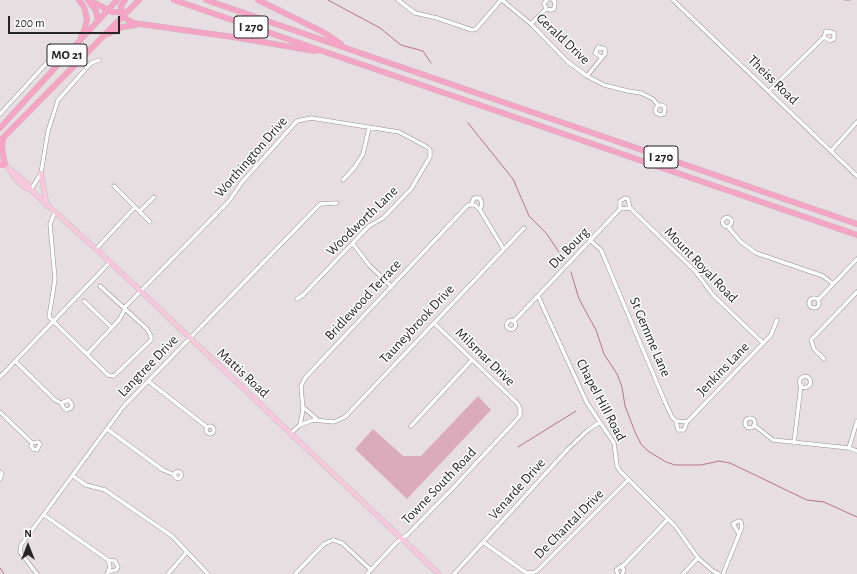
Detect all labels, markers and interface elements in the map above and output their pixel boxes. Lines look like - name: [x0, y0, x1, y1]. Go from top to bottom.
- scale bar: [10, 8, 122, 34]
- street label: Gerald Drive: [533, 10, 593, 68]
- road number: I 270: [234, 16, 268, 38]
- text: 200 m: [15, 17, 45, 29]
- road number: MO 21: [47, 44, 87, 66]
- street label: Theiss Road: [744, 52, 802, 108]
- street label: Worthington Drive: [211, 113, 291, 201]
- road number: I 270: [644, 146, 678, 168]
- street label: Woodworth Lane: [323, 183, 401, 259]
- street label: Du Bourg: [545, 224, 593, 272]
- street label: Mount Royal Road: [661, 224, 741, 306]
- street label: Bridlewood Terrace: [321, 256, 405, 344]
- street label: Tauneybrook Drive: [376, 281, 458, 367]
- street label: St Gemme Lane: [626, 295, 674, 379]
- street label: Milsmar Drive: [452, 324, 518, 390]
- street label: Langtree Drive: [114, 332, 182, 400]
- street label: Jenkins Lane: [693, 339, 753, 399]
- street label: Mattis Road: [213, 345, 273, 401]
- street label: Chapel Hill Road: [572, 356, 630, 444]
- street label: Towne South Road: [398, 444, 480, 528]
- street label: Venarde Drive: [485, 455, 549, 523]
- street label: De Chantal Drive: [531, 486, 607, 562]
- north arrow: [8, 526, 48, 566]
- text: N: [24, 528, 32, 539]

